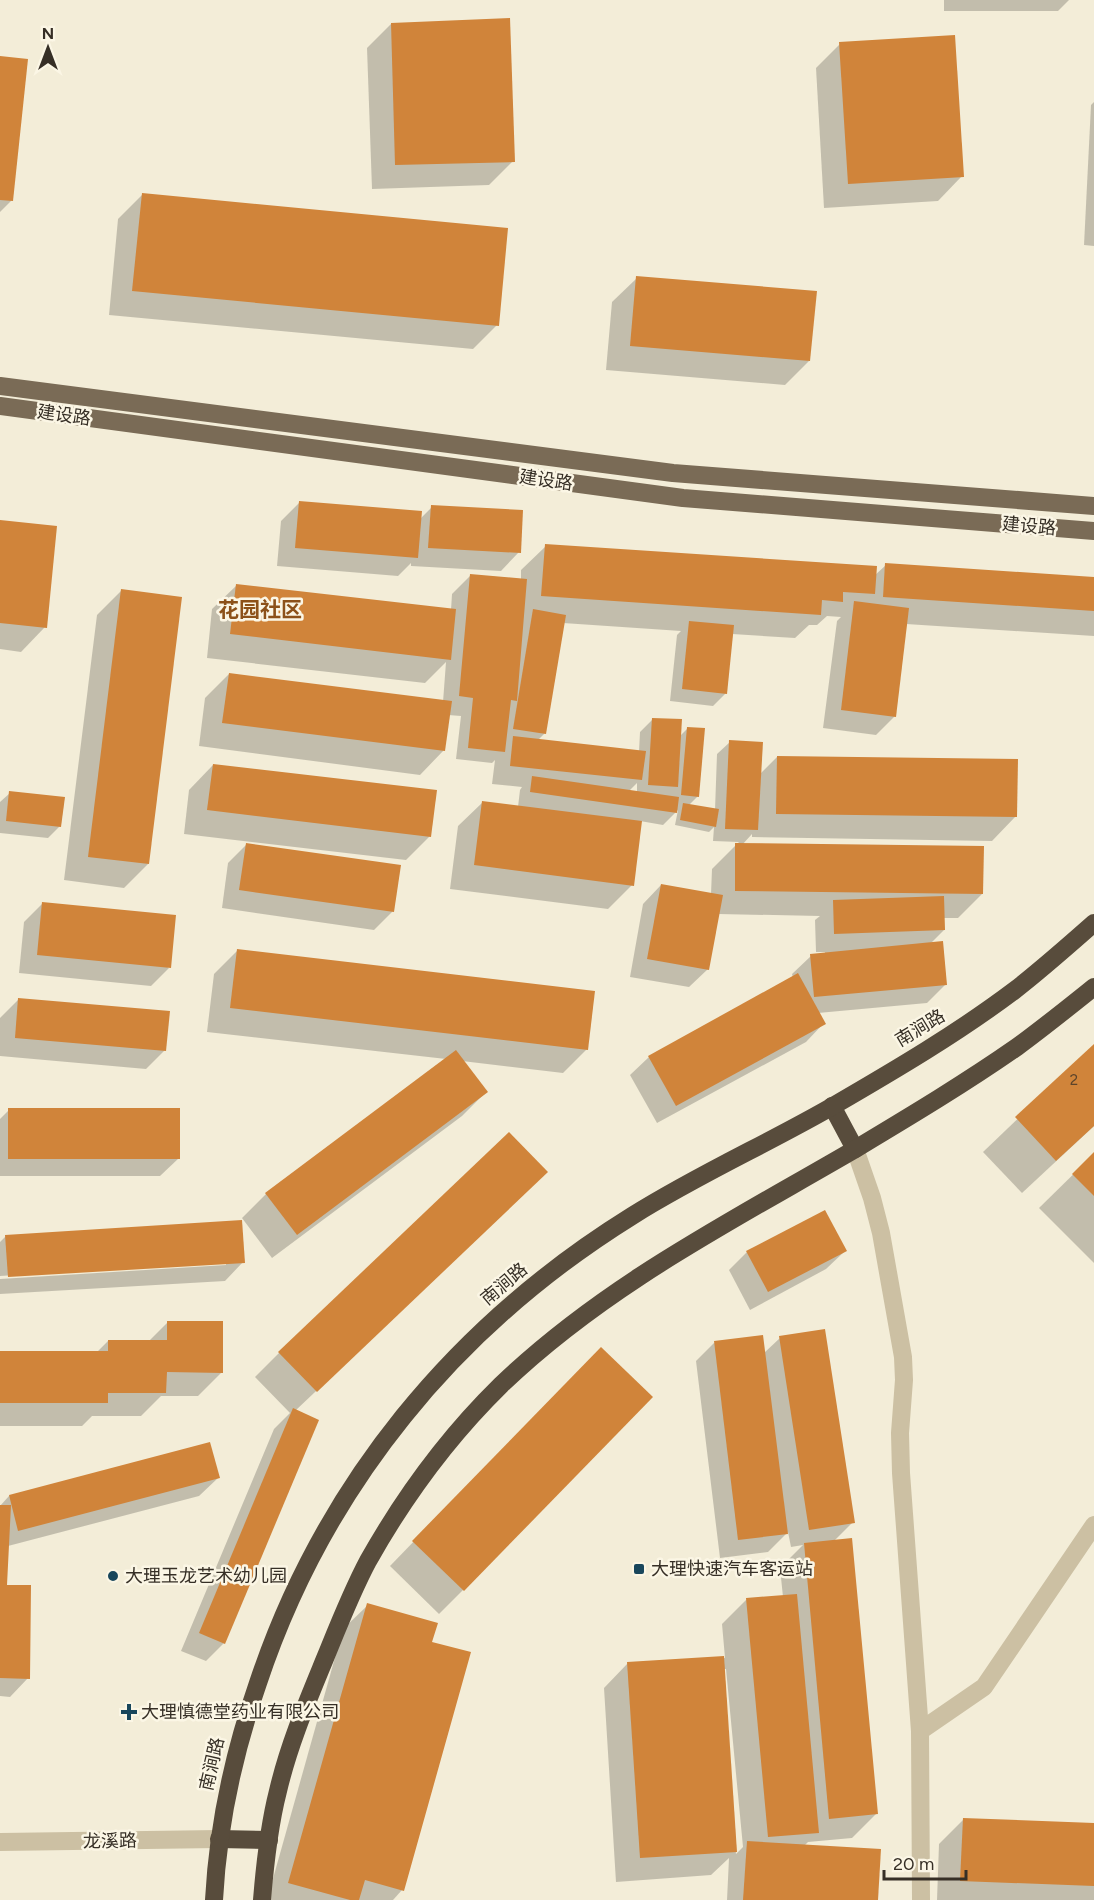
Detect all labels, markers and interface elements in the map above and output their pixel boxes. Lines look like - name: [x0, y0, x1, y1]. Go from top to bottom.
- north arrow: [18, 18, 78, 78]
- text: N: [42, 24, 54, 43]
- street label: 建设路: [36, 400, 92, 430]
- street label: 建设路: [518, 465, 574, 495]
- street label: 建设路: [1001, 513, 1057, 539]
- district label: 花园社区: [218, 597, 302, 622]
- street label: 南涧路: [891, 1005, 949, 1051]
- house number: 2: [1070, 1071, 1078, 1089]
- street label: 南涧路: [476, 1258, 532, 1310]
- place label: 大理快速汽车客运站: [651, 1558, 813, 1580]
- marker: 大理快速汽车客运站: [632, 1562, 646, 1576]
- place label: 大理玉龙艺术幼儿园: [125, 1565, 287, 1587]
- marker: 大理玉龙艺术幼儿园: [106, 1569, 120, 1583]
- place label: 大理慎德堂药业有限公司: [141, 1701, 339, 1723]
- marker: 大理慎德堂药业有限公司: [122, 1705, 136, 1719]
- street label: 南涧路: [195, 1735, 229, 1793]
- street label: 龙溪路: [83, 1830, 137, 1852]
- scale bar: [884, 1843, 966, 1881]
- text: 20 m: [893, 1853, 934, 1875]

